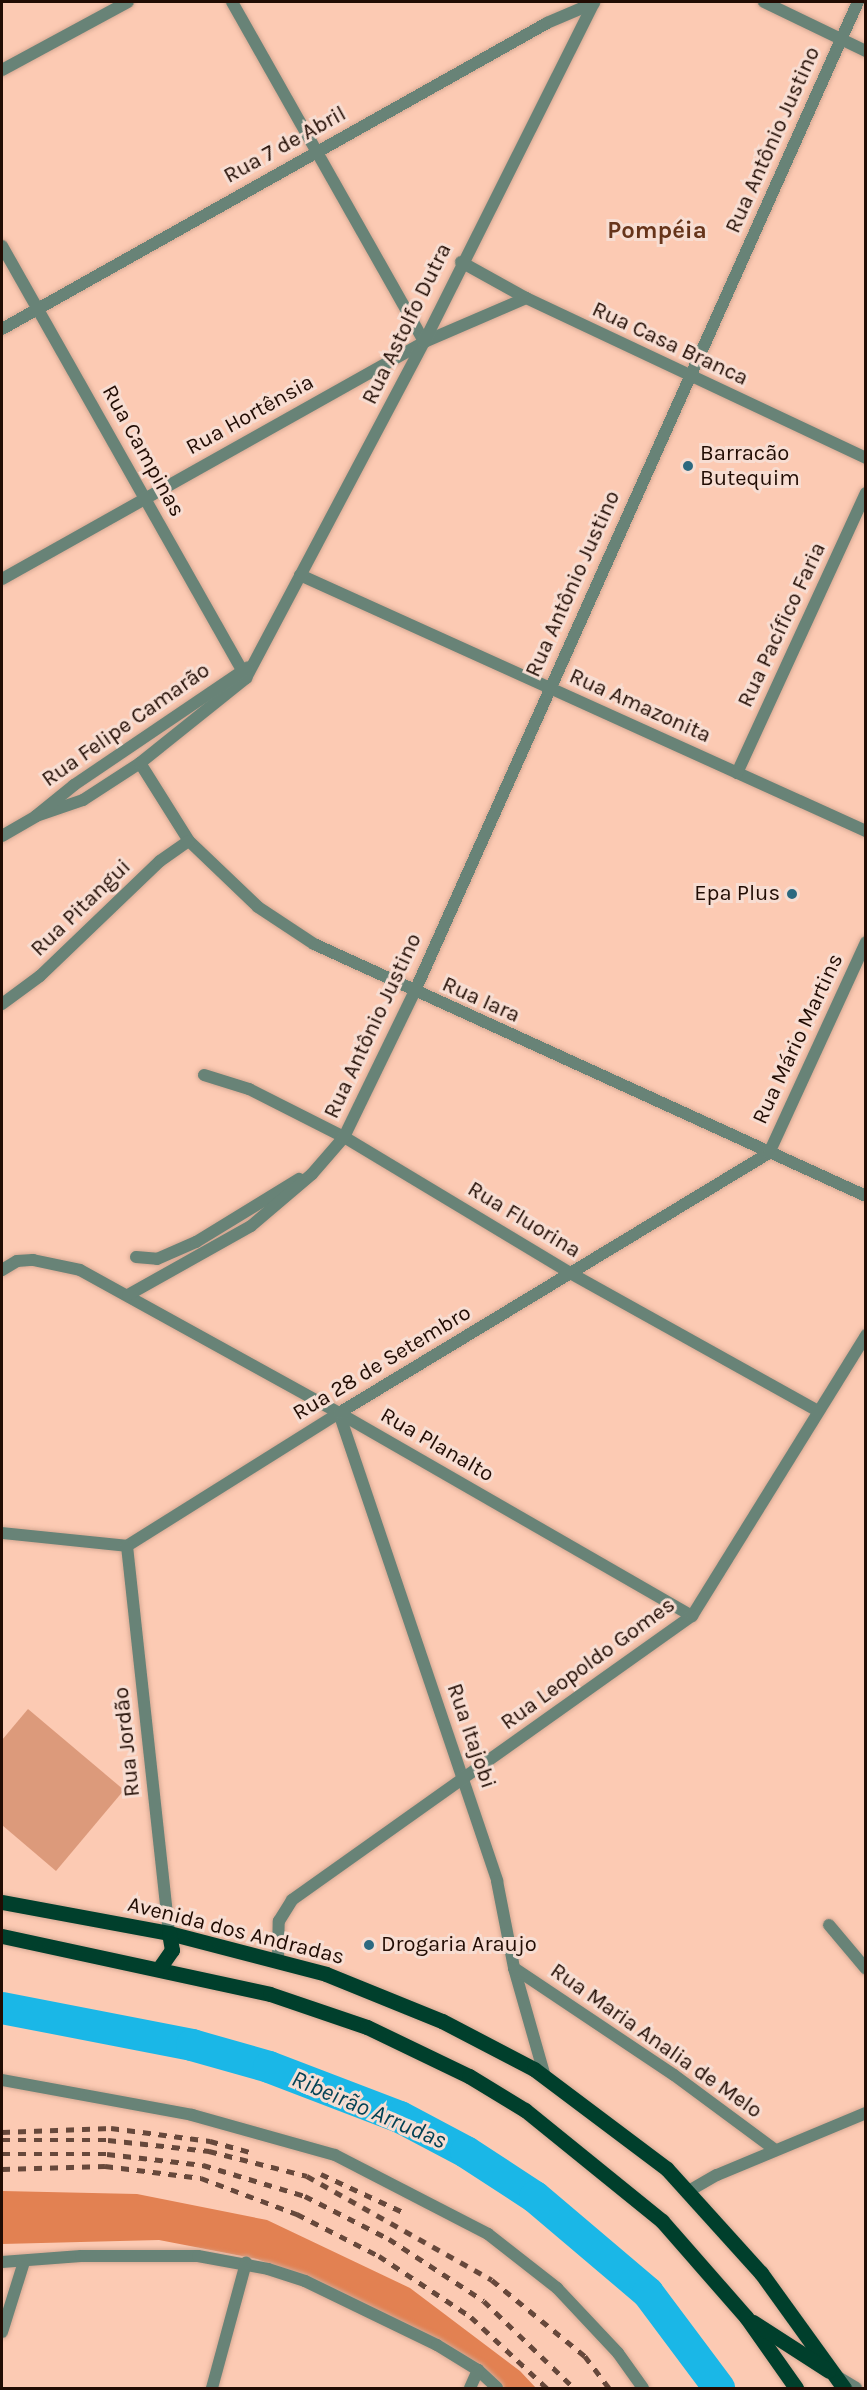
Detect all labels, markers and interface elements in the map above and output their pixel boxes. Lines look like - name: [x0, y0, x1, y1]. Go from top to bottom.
- street label: Rua Antônio Justino: [720, 43, 826, 237]
- street label: Rua 7 de Abril: [219, 101, 351, 189]
- district label: Pompéia: [607, 217, 707, 245]
- street label: Rua Astolfo Dutra: [357, 239, 457, 409]
- street label: Rua Casa Branca: [588, 296, 752, 392]
- street label: Rua Hortênsia: [182, 369, 318, 461]
- street label: Rua Campinas: [96, 380, 190, 522]
- place label: Barracão Butequim: [700, 440, 800, 492]
- marker: Barracão Butequim: [681, 459, 695, 473]
- street label: Rua Antônio Justino: [520, 487, 626, 681]
- street label: Rua Pacífico Faria: [732, 538, 832, 712]
- street label: Rua Felipe Camarão: [37, 657, 215, 793]
- street label: Rua Amazonita: [565, 663, 715, 749]
- street label: Rua Pitangui: [25, 854, 137, 962]
- place label: Epa Plus: [694, 881, 780, 907]
- marker: Epa Plus: [785, 887, 799, 901]
- street label: Rua Antônio Justino: [318, 929, 428, 1123]
- street label: Rua Mário Martins: [747, 950, 849, 1128]
- street label: Rua Iara: [438, 971, 524, 1029]
- street label: Rua Fluorina: [463, 1176, 585, 1264]
- street label: Rua 28 de Setembro: [288, 1299, 476, 1427]
- street label: Rua Planalto: [376, 1402, 498, 1488]
- street label: Rua Leopoldo Gomes: [496, 1592, 680, 1736]
- street label: Rua Itajobi: [441, 1680, 501, 1792]
- street label: Rua Jordão: [108, 1686, 146, 1798]
- street label: Avenida dos Andradas: [125, 1891, 347, 1971]
- place label: Drogaria Araujo: [381, 1932, 537, 1958]
- marker: Drogaria Araujo: [362, 1938, 376, 1952]
- street label: Rua Maria Analia de Melo: [545, 1958, 767, 2124]
- water label: Ribeirão Arrudas: [287, 2064, 451, 2156]

